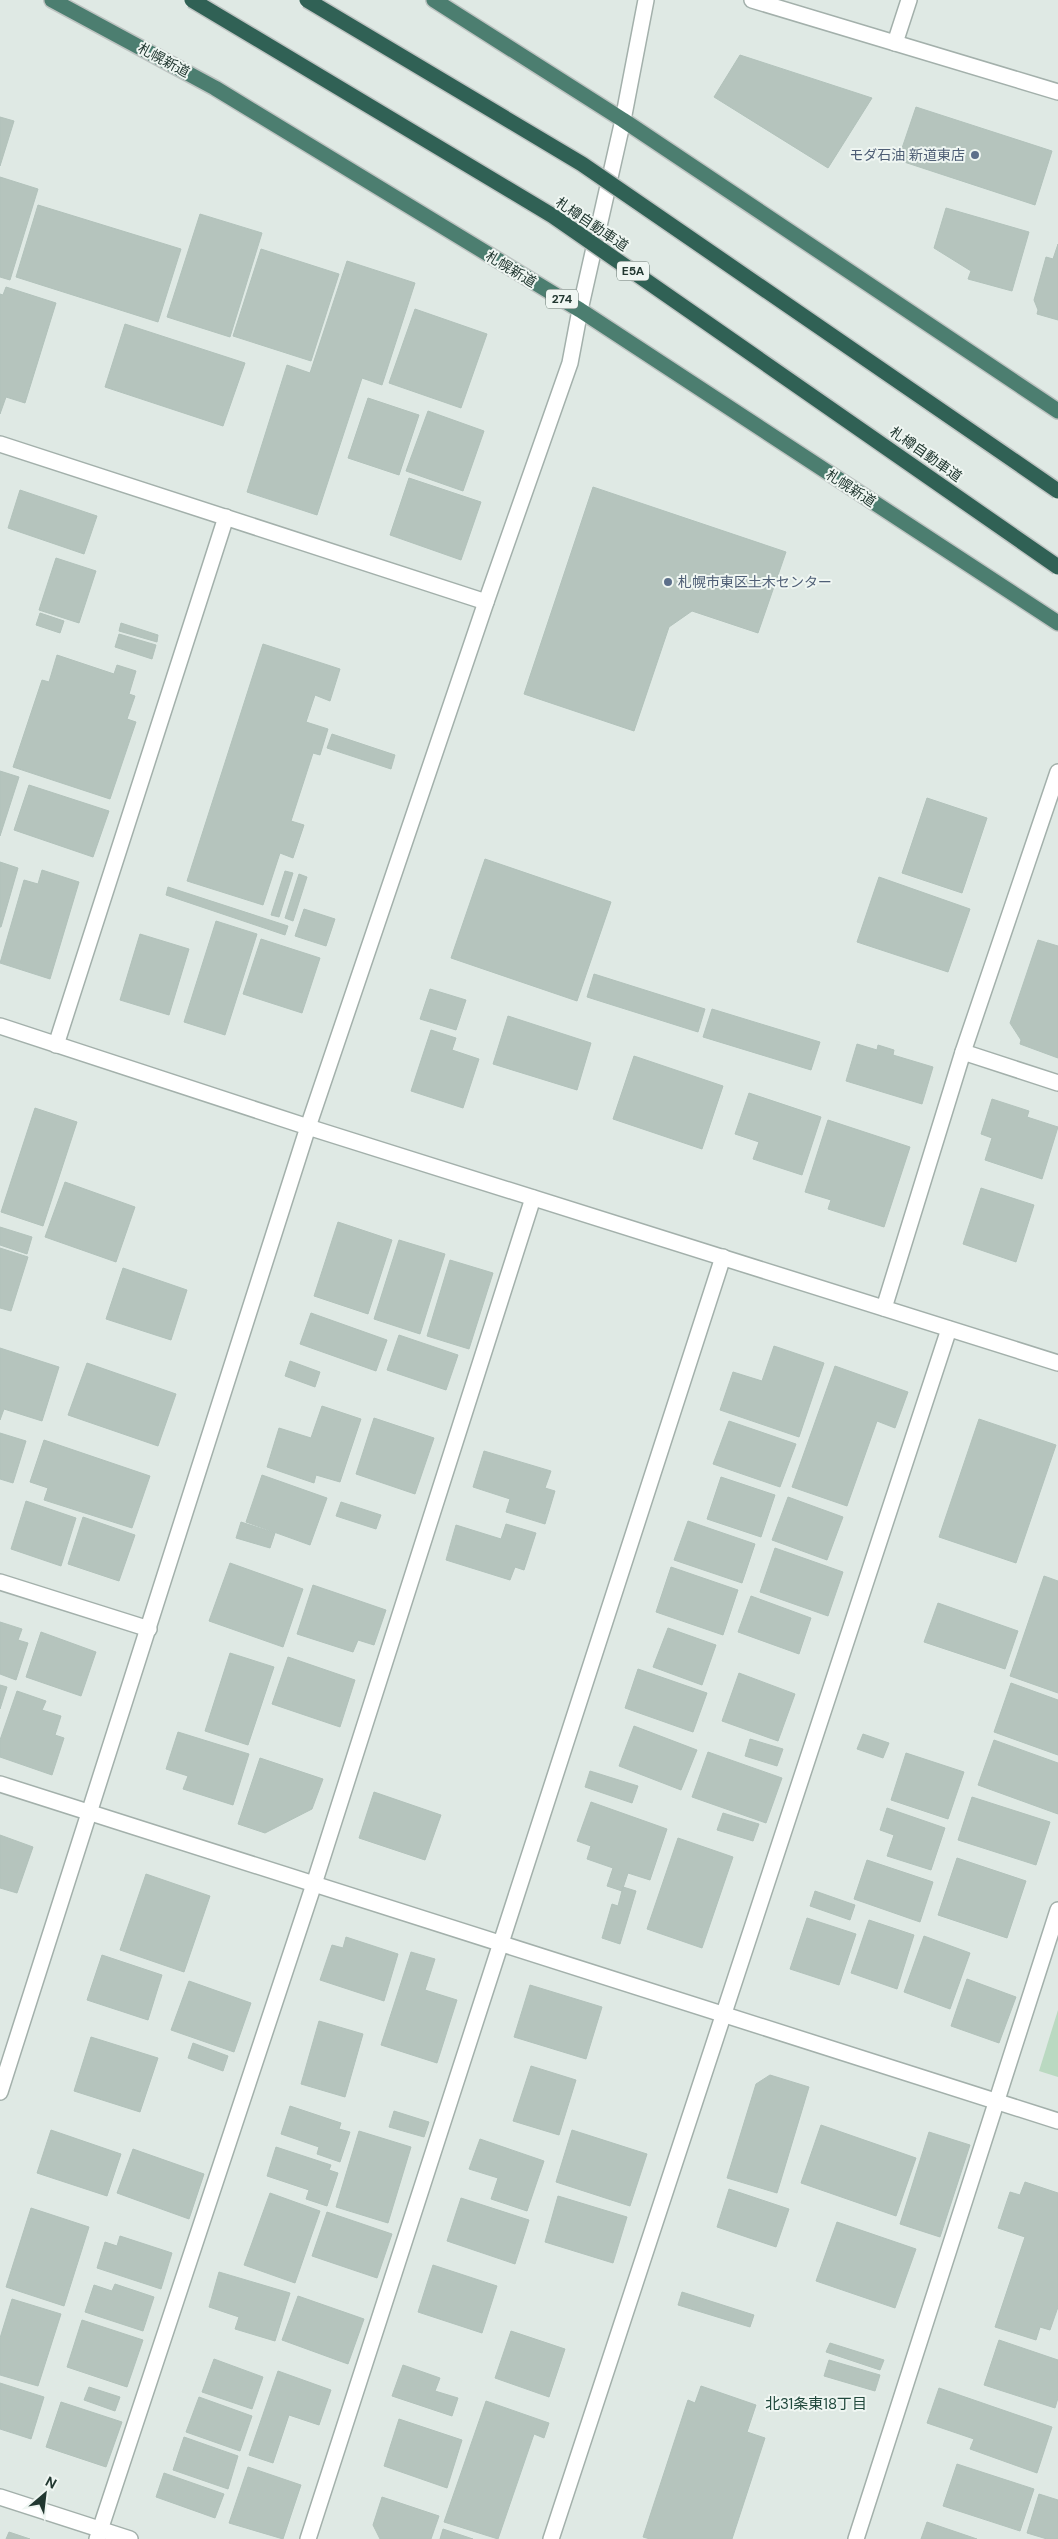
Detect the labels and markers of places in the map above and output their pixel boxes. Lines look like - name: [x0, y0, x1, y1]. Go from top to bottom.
- place label: モダ石油 新道東店: [849, 146, 965, 164]
- marker: モダ石油 新道東店: [969, 149, 981, 161]
- place label: 札幌市東区土木センター: [678, 573, 832, 591]
- marker: 札幌市東区土木センター: [662, 576, 674, 588]

